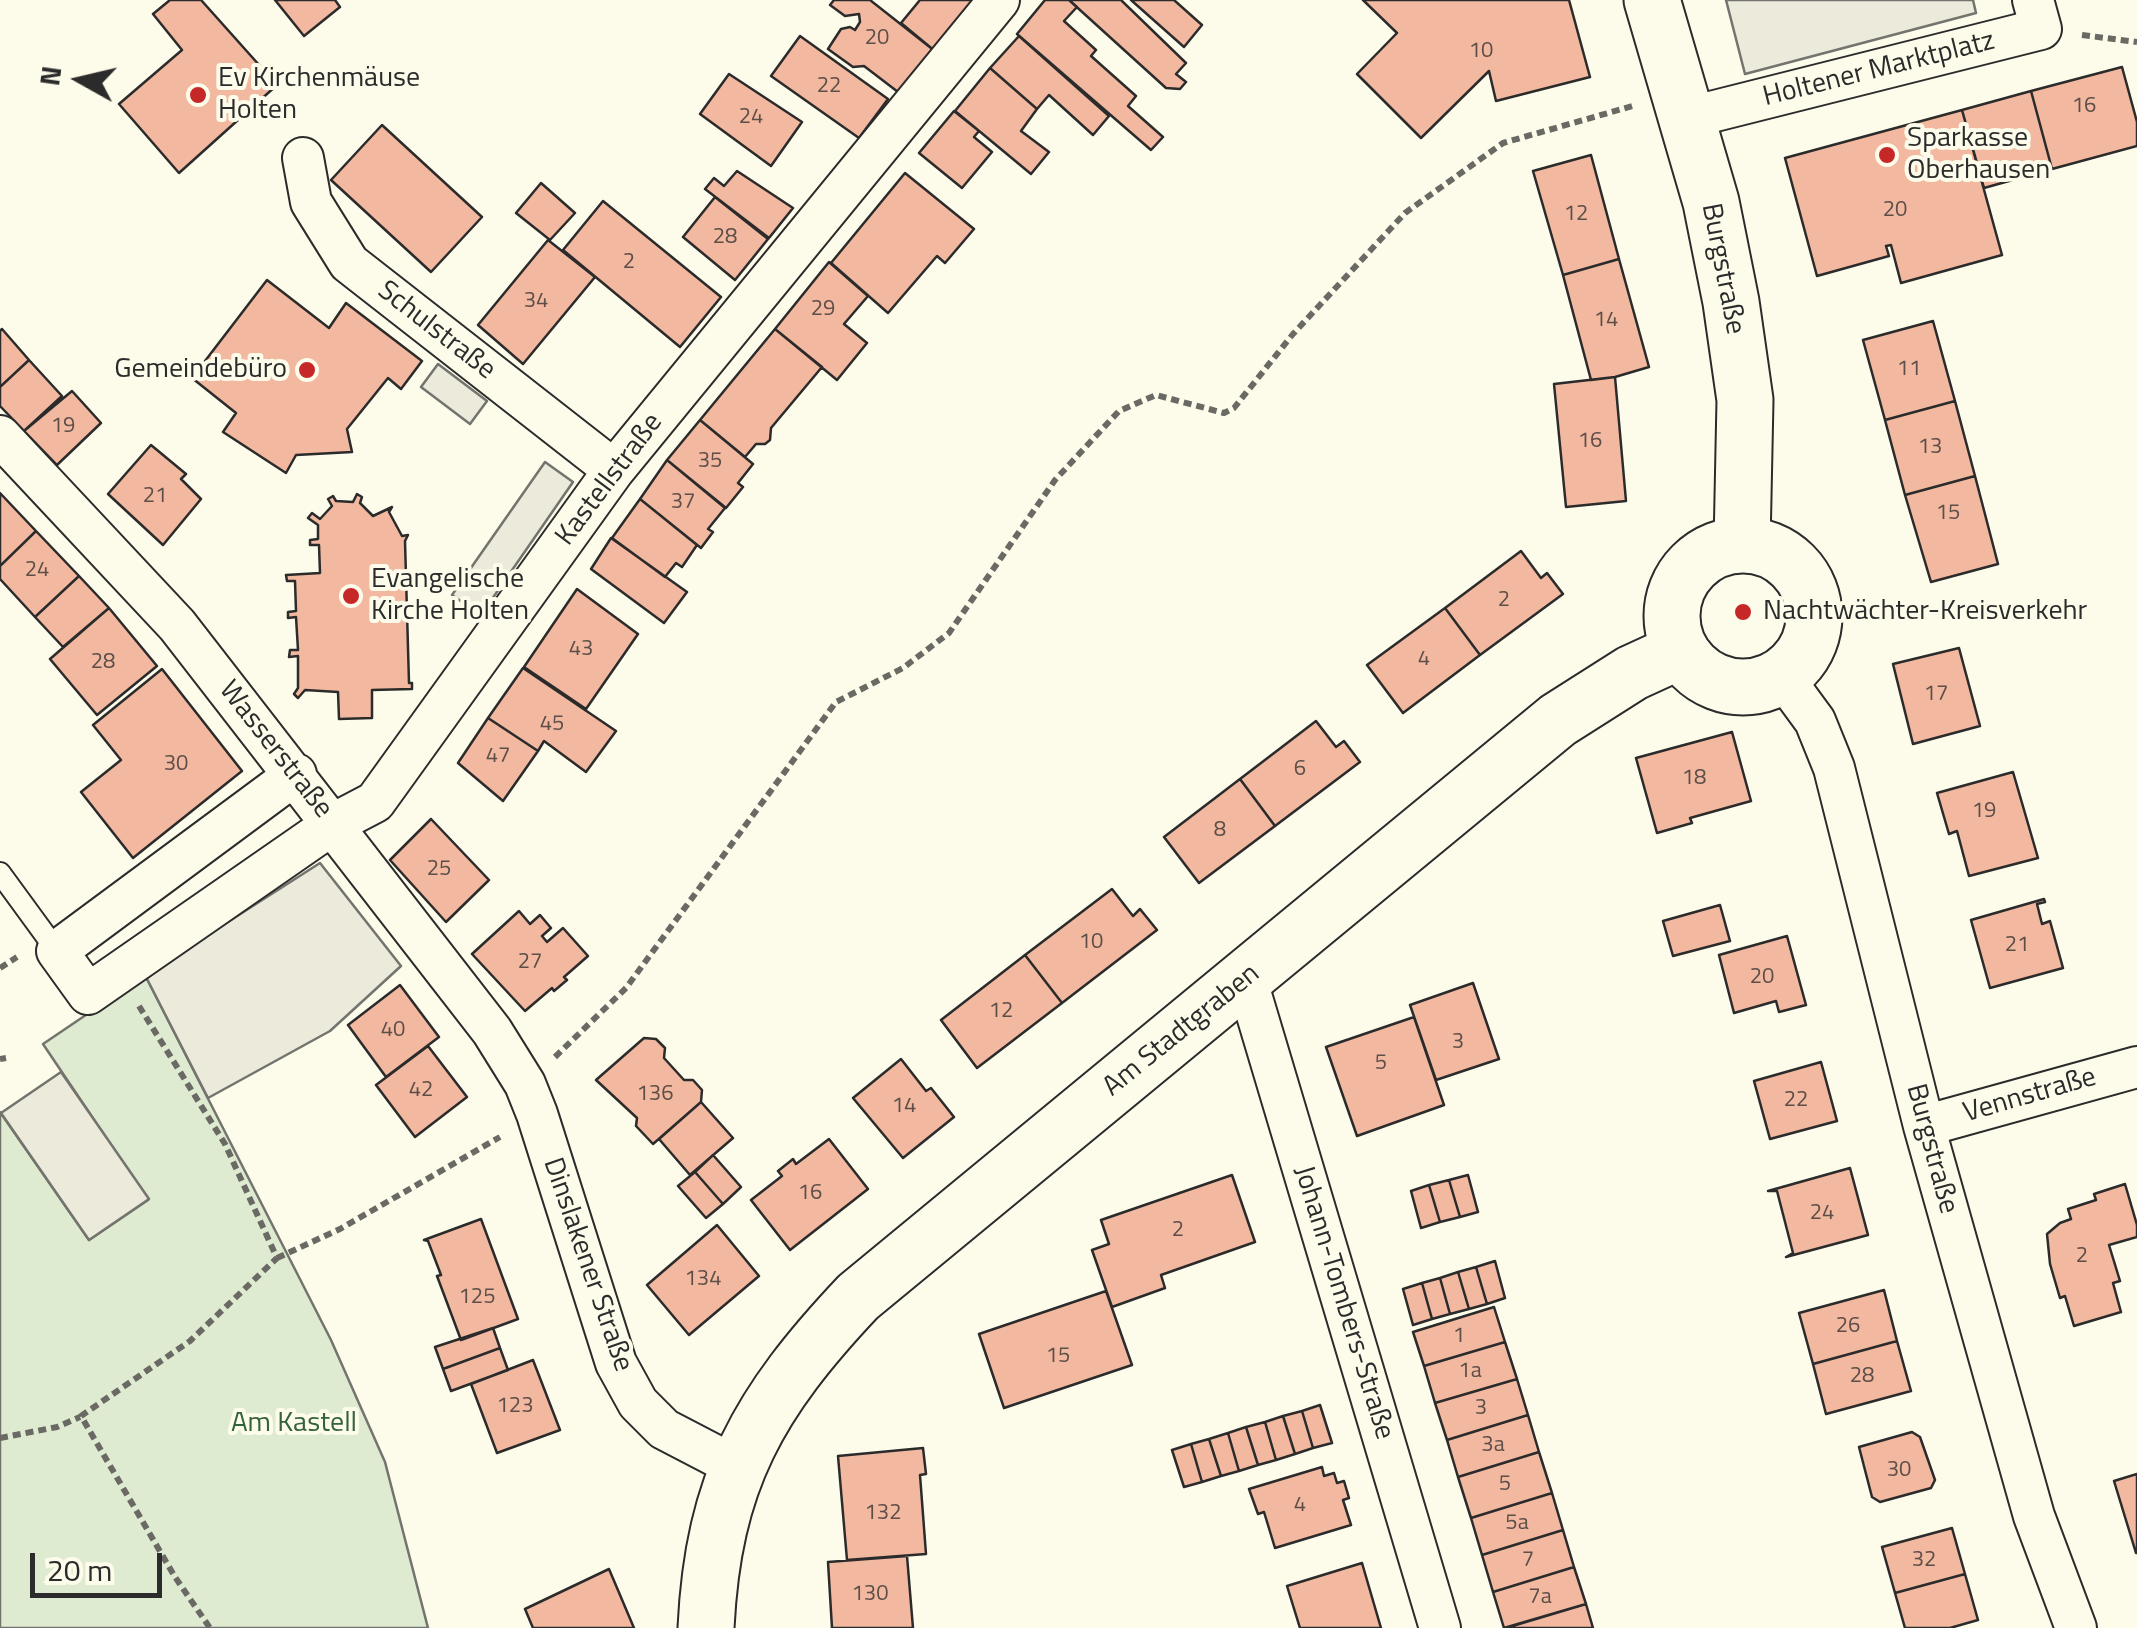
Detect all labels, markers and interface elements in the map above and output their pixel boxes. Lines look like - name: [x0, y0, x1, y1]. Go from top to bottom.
- street label: Holtener Marktplatz: [1760, 25, 1998, 115]
- house number: 20: [865, 26, 889, 52]
- north arrow: [30, 30, 130, 130]
- house number: 10: [1469, 39, 1493, 65]
- place label: Ev Kirchenmäuse Holten: [218, 62, 420, 128]
- text: N: [27, 63, 72, 88]
- house number: 22: [817, 74, 841, 100]
- marker: Ev Kirchenmäuse Holten: [187, 84, 209, 106]
- house number: 16: [2072, 94, 2096, 120]
- house number: 24: [739, 105, 763, 131]
- place label: Sparkasse Oberhausen: [1907, 122, 2050, 188]
- marker: Sparkasse Oberhausen: [1876, 144, 1898, 166]
- house number: 20: [1883, 198, 1907, 224]
- street label: Burgstraße: [1693, 201, 1751, 337]
- house number: 12: [1564, 202, 1588, 228]
- house number: 28: [713, 225, 737, 251]
- house number: 2: [623, 250, 635, 276]
- street label: Schulstraße: [370, 275, 502, 387]
- house number: 34: [524, 289, 548, 315]
- house number: 29: [811, 297, 835, 323]
- house number: 14: [1594, 308, 1618, 334]
- place label: Gemeindebüro: [114, 353, 287, 387]
- house number: 11: [1897, 357, 1921, 383]
- marker: Gemeindebüro: [296, 359, 318, 381]
- street label: Kastellstraße: [549, 407, 671, 553]
- house number: 19: [51, 414, 75, 440]
- house number: 16: [1578, 429, 1602, 455]
- house number: 13: [1918, 435, 1942, 461]
- house number: 35: [698, 449, 722, 475]
- house number: 21: [143, 484, 167, 510]
- house number: 37: [671, 490, 695, 516]
- house number: 15: [1936, 501, 1960, 527]
- house number: 24: [25, 558, 49, 584]
- place label: Evangelische Kirche Holten: [371, 563, 529, 629]
- marker: Evangelische Kirche Holten: [340, 585, 362, 607]
- house number: 2: [1498, 588, 1510, 614]
- place label: Nachtwächter-Kreisverkehr: [1763, 595, 2087, 629]
- marker: Nachtwächter-Kreisverkehr: [1732, 601, 1754, 623]
- house number: 43: [569, 637, 593, 663]
- house number: 4: [1418, 647, 1430, 673]
- house number: 28: [91, 650, 115, 676]
- street label: Wasserstraße: [211, 675, 339, 825]
- house number: 17: [1924, 682, 1948, 708]
- house number: 45: [540, 712, 564, 738]
- house number: 47: [486, 744, 510, 770]
- house number: 30: [164, 752, 188, 778]
- house number: 6: [1294, 757, 1306, 783]
- house number: 18: [1682, 766, 1706, 792]
- house number: 19: [1972, 799, 1996, 825]
- house number: 8: [1214, 818, 1226, 844]
- house number: 25: [427, 857, 451, 883]
- house number: 10: [1079, 930, 1103, 956]
- house number: 21: [2005, 933, 2029, 959]
- house number: 27: [518, 950, 542, 976]
- street label: Am Stadtgraben: [1097, 958, 1267, 1104]
- house number: 20: [1750, 965, 1774, 991]
- house number: 12: [989, 999, 1013, 1025]
- house number: 40: [381, 1018, 405, 1044]
- house number: 3: [1452, 1030, 1464, 1056]
- house number: 5: [1375, 1051, 1387, 1077]
- street label: Vennstraße: [1960, 1061, 2100, 1131]
- house number: 42: [409, 1078, 433, 1104]
- street label: Burgstraße: [1898, 1081, 1964, 1217]
- house number: 136: [637, 1082, 673, 1108]
- house number: 22: [1784, 1088, 1808, 1114]
- house number: 14: [892, 1094, 916, 1120]
- street label: Dinslakener Straße: [535, 1154, 639, 1376]
- street label: Johann-Tombers-Straße: [1285, 1162, 1401, 1444]
- house number: 16: [798, 1181, 822, 1207]
- house number: 24: [1810, 1201, 1834, 1227]
- house number: 2: [1172, 1218, 1184, 1244]
- house number: 2: [2076, 1244, 2088, 1270]
- house number: 134: [685, 1267, 721, 1293]
- house number: 125: [459, 1285, 495, 1311]
- house number: 26: [1836, 1314, 1860, 1340]
- house number: 1: [1453, 1324, 1465, 1350]
- house number: 15: [1046, 1344, 1070, 1370]
- house number: 1a: [1458, 1359, 1482, 1385]
- house number: 28: [1850, 1364, 1874, 1390]
- house number: 123: [497, 1394, 533, 1420]
- house number: 3: [1475, 1396, 1487, 1422]
- park label: Am Kastell: [231, 1407, 357, 1441]
- house number: 3a: [1481, 1433, 1505, 1459]
- house number: 30: [1887, 1458, 1911, 1484]
- house number: 5: [1499, 1472, 1511, 1498]
- house number: 4: [1294, 1493, 1306, 1519]
- house number: 132: [865, 1501, 901, 1527]
- house number: 5a: [1505, 1511, 1529, 1537]
- scale bar: [35, 1533, 168, 1595]
- text: 20 m: [47, 1547, 112, 1593]
- house number: 7: [1522, 1548, 1534, 1574]
- house number: 32: [1912, 1548, 1936, 1574]
- house number: 130: [852, 1582, 888, 1608]
- house number: 7a: [1528, 1585, 1552, 1611]

